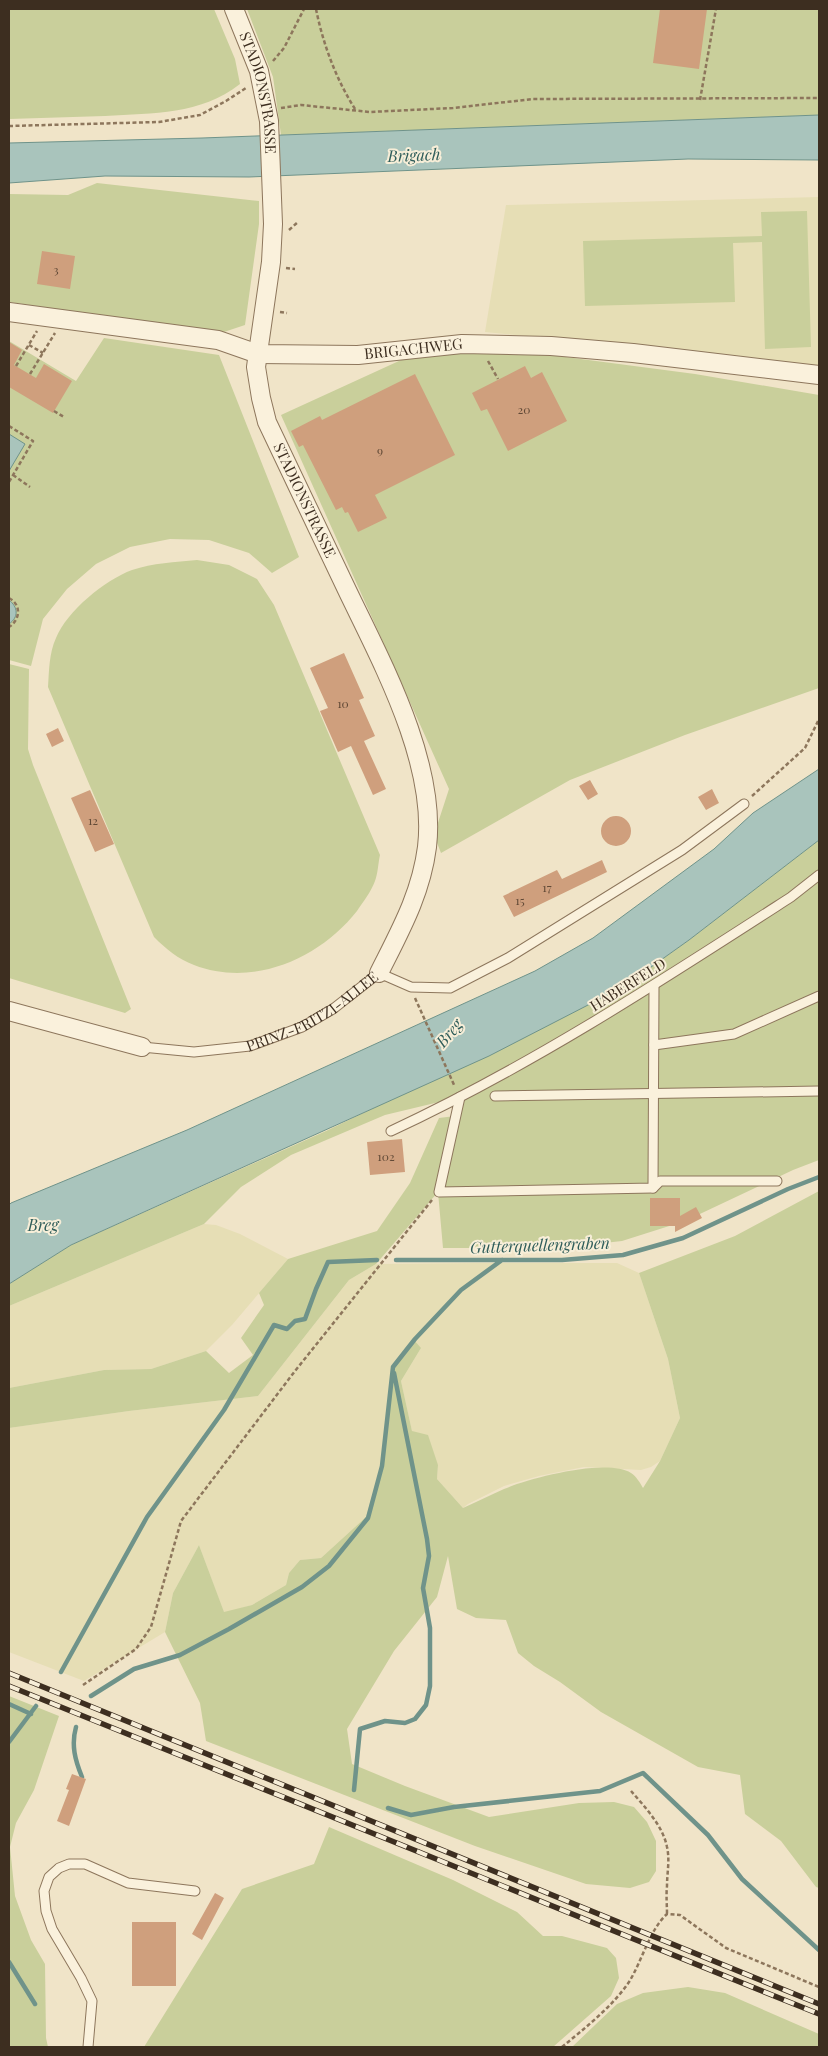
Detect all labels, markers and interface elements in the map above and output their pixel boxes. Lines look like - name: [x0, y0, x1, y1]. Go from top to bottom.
- street label: STADIONSTRASSE: [235, 28, 281, 154]
- water label: Brigach: [386, 143, 441, 166]
- house number: 3: [53, 261, 59, 277]
- street label: BRIGACHWEG: [363, 333, 464, 363]
- house number: 20: [518, 401, 530, 417]
- street label: STADIONSTRASSE: [269, 439, 341, 561]
- house number: 9: [377, 442, 383, 458]
- house number: 10: [337, 695, 349, 711]
- house number: 12: [88, 812, 98, 828]
- house number: 17: [542, 879, 552, 895]
- house number: 15: [515, 892, 525, 908]
- street label: HABERFELD: [586, 953, 669, 1015]
- street label: PRINZ-FRITZI-ALLEE: [243, 966, 382, 1056]
- water label: Breg: [430, 1013, 468, 1052]
- house number: 102: [377, 1148, 395, 1164]
- water label: Breg: [27, 1214, 60, 1235]
- water label: Gutterquellengraben: [470, 1232, 610, 1257]

